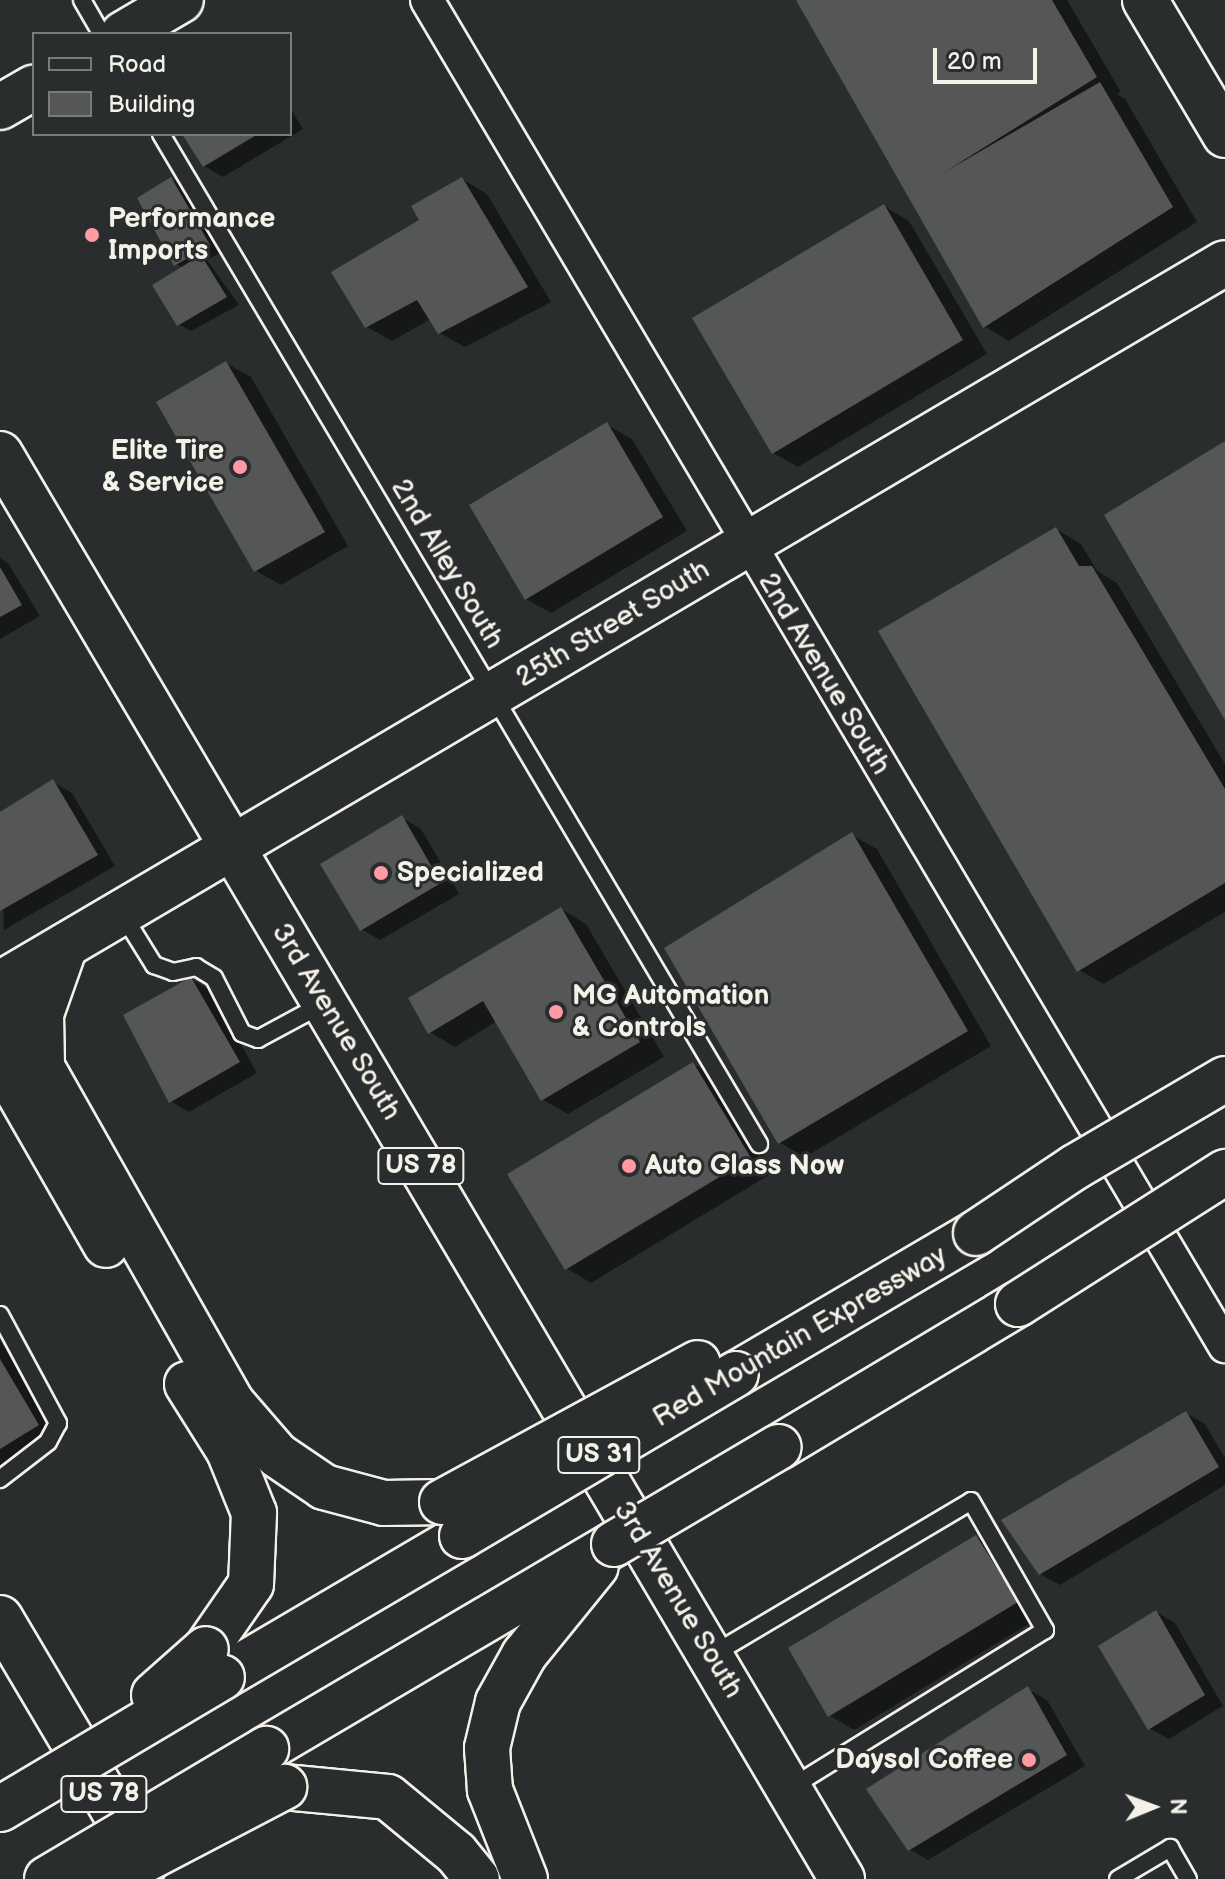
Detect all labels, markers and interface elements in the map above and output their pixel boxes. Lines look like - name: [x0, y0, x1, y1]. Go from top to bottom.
- legend: [32, 32, 292, 136]
- scale bar: [937, 32, 1041, 82]
- text: 20 m: [947, 47, 1002, 76]
- text: Road: [108, 50, 166, 79]
- text: Building: [108, 90, 195, 119]
- place label: Performance Imports: [108, 202, 275, 268]
- marker: Performance Imports: [83, 226, 101, 244]
- place label: Elite Tire & Service: [102, 434, 224, 500]
- marker: Elite Tire & Service: [231, 458, 249, 476]
- street label: 2nd Alley South: [383, 472, 511, 656]
- street label: 25th Street South: [510, 553, 716, 695]
- street label: 2nd Avenue South: [750, 567, 898, 781]
- place label: Specialized: [397, 856, 544, 890]
- marker: Specialized: [372, 864, 390, 882]
- street label: 3rd Avenue South: [264, 917, 408, 1127]
- place label: MG Automation & Controls: [572, 979, 769, 1045]
- marker: MG Automation & Controls: [547, 1003, 565, 1021]
- road number: US 78: [377, 1144, 465, 1188]
- place label: Auto Glass Now: [645, 1149, 844, 1183]
- marker: Auto Glass Now: [620, 1157, 638, 1175]
- street label: Red Mountain Expressway: [647, 1239, 953, 1435]
- road number: US 31: [557, 1433, 641, 1477]
- street label: 3rd Avenue South: [606, 1495, 750, 1705]
- place label: Daysol Coffee: [835, 1743, 1013, 1777]
- marker: Daysol Coffee: [1020, 1751, 1038, 1769]
- north arrow: [1113, 1767, 1193, 1847]
- road number: US 78: [60, 1772, 148, 1816]
- text: N: [1164, 1798, 1191, 1815]

